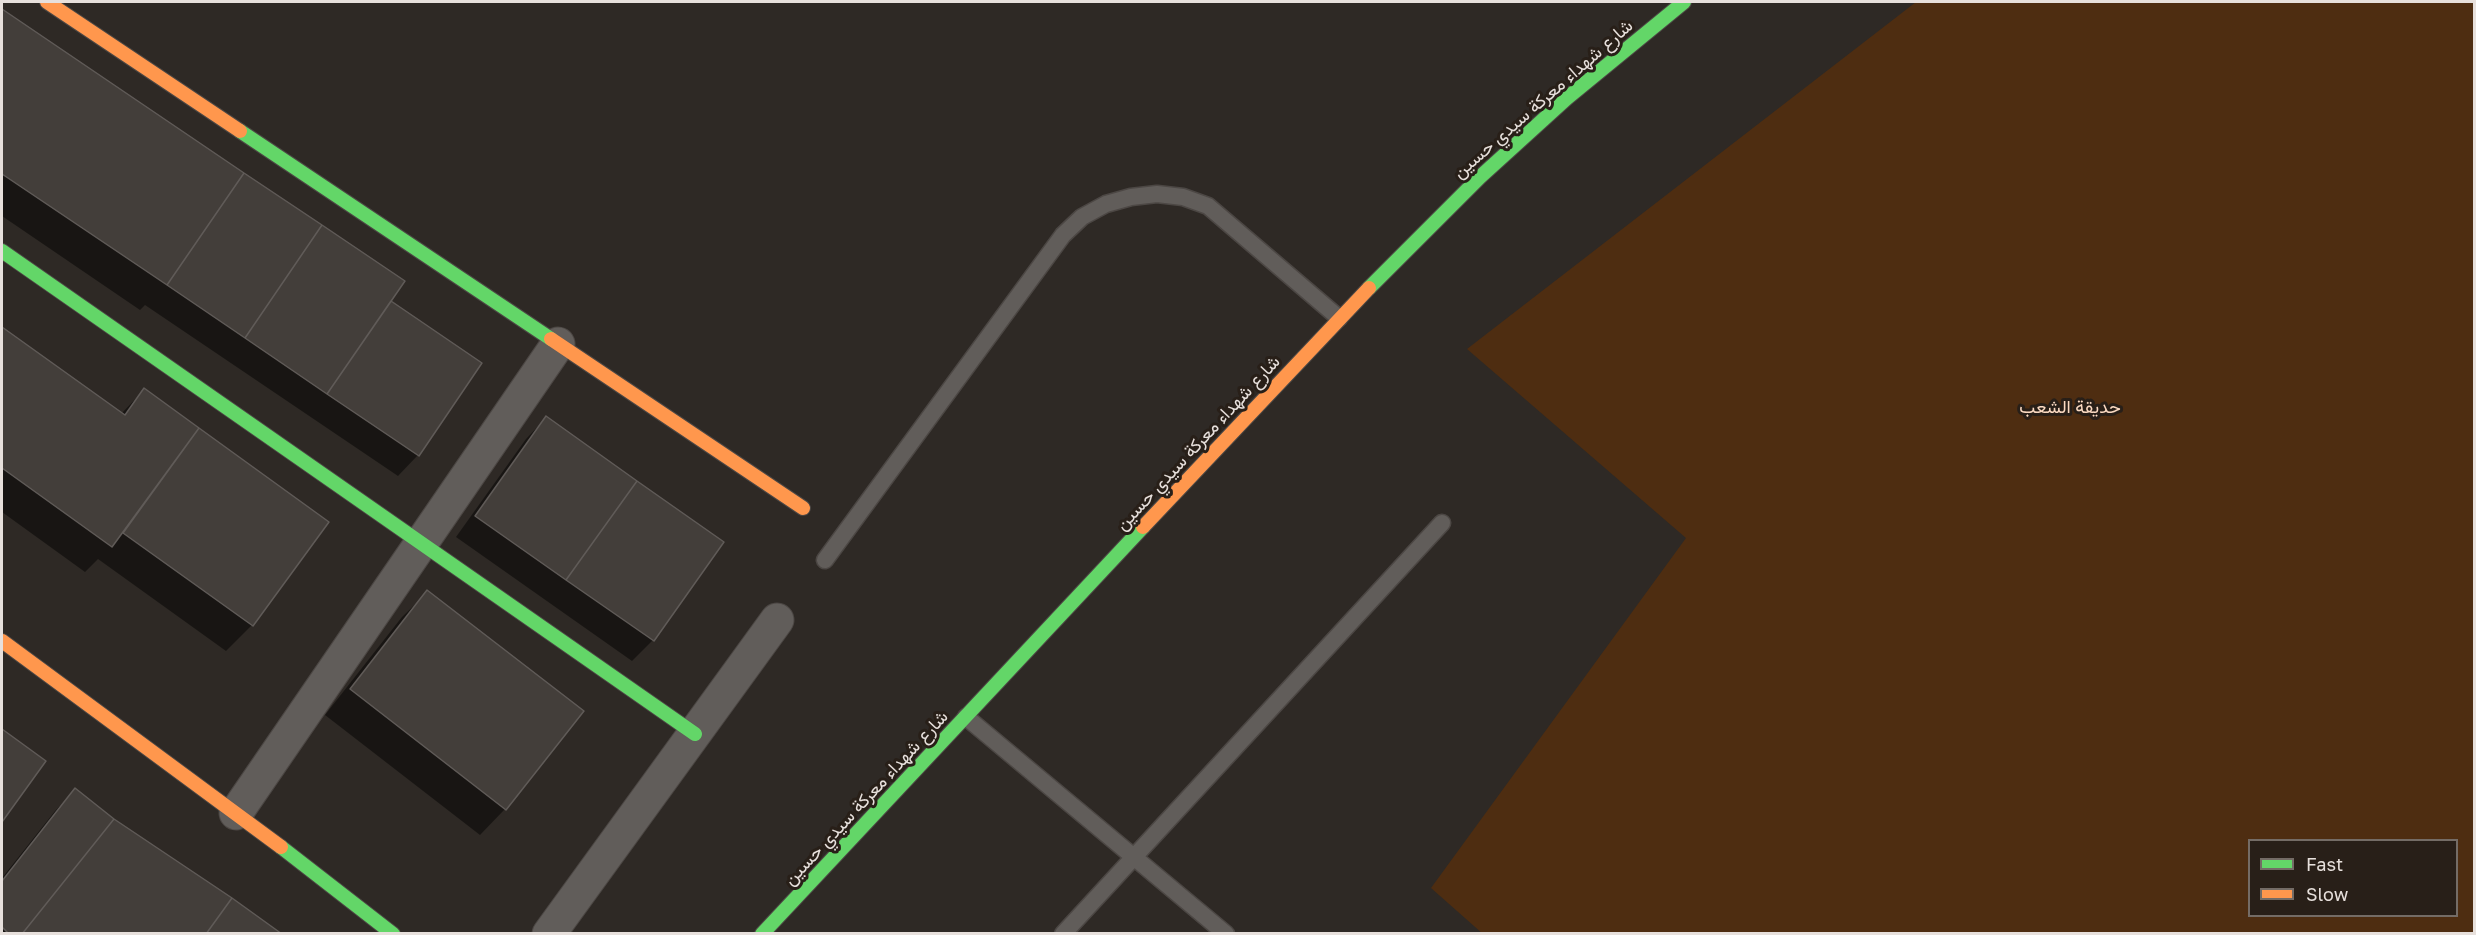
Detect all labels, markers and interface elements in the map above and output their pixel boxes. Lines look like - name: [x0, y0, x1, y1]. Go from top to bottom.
- street label: شارع شهداء معركة سيدي حسين: [1449, 15, 1637, 183]
- street label: شارع شهداء معركة سيدي حسين: [1111, 351, 1285, 535]
- park label: حديقة الشعب: [2019, 396, 2121, 418]
- street label: شارع شهداء معركة سيدي حسين: [779, 706, 953, 890]
- legend: [2248, 839, 2458, 917]
- text: Fast: [2306, 853, 2343, 875]
- text: Slow: [2306, 883, 2348, 905]

